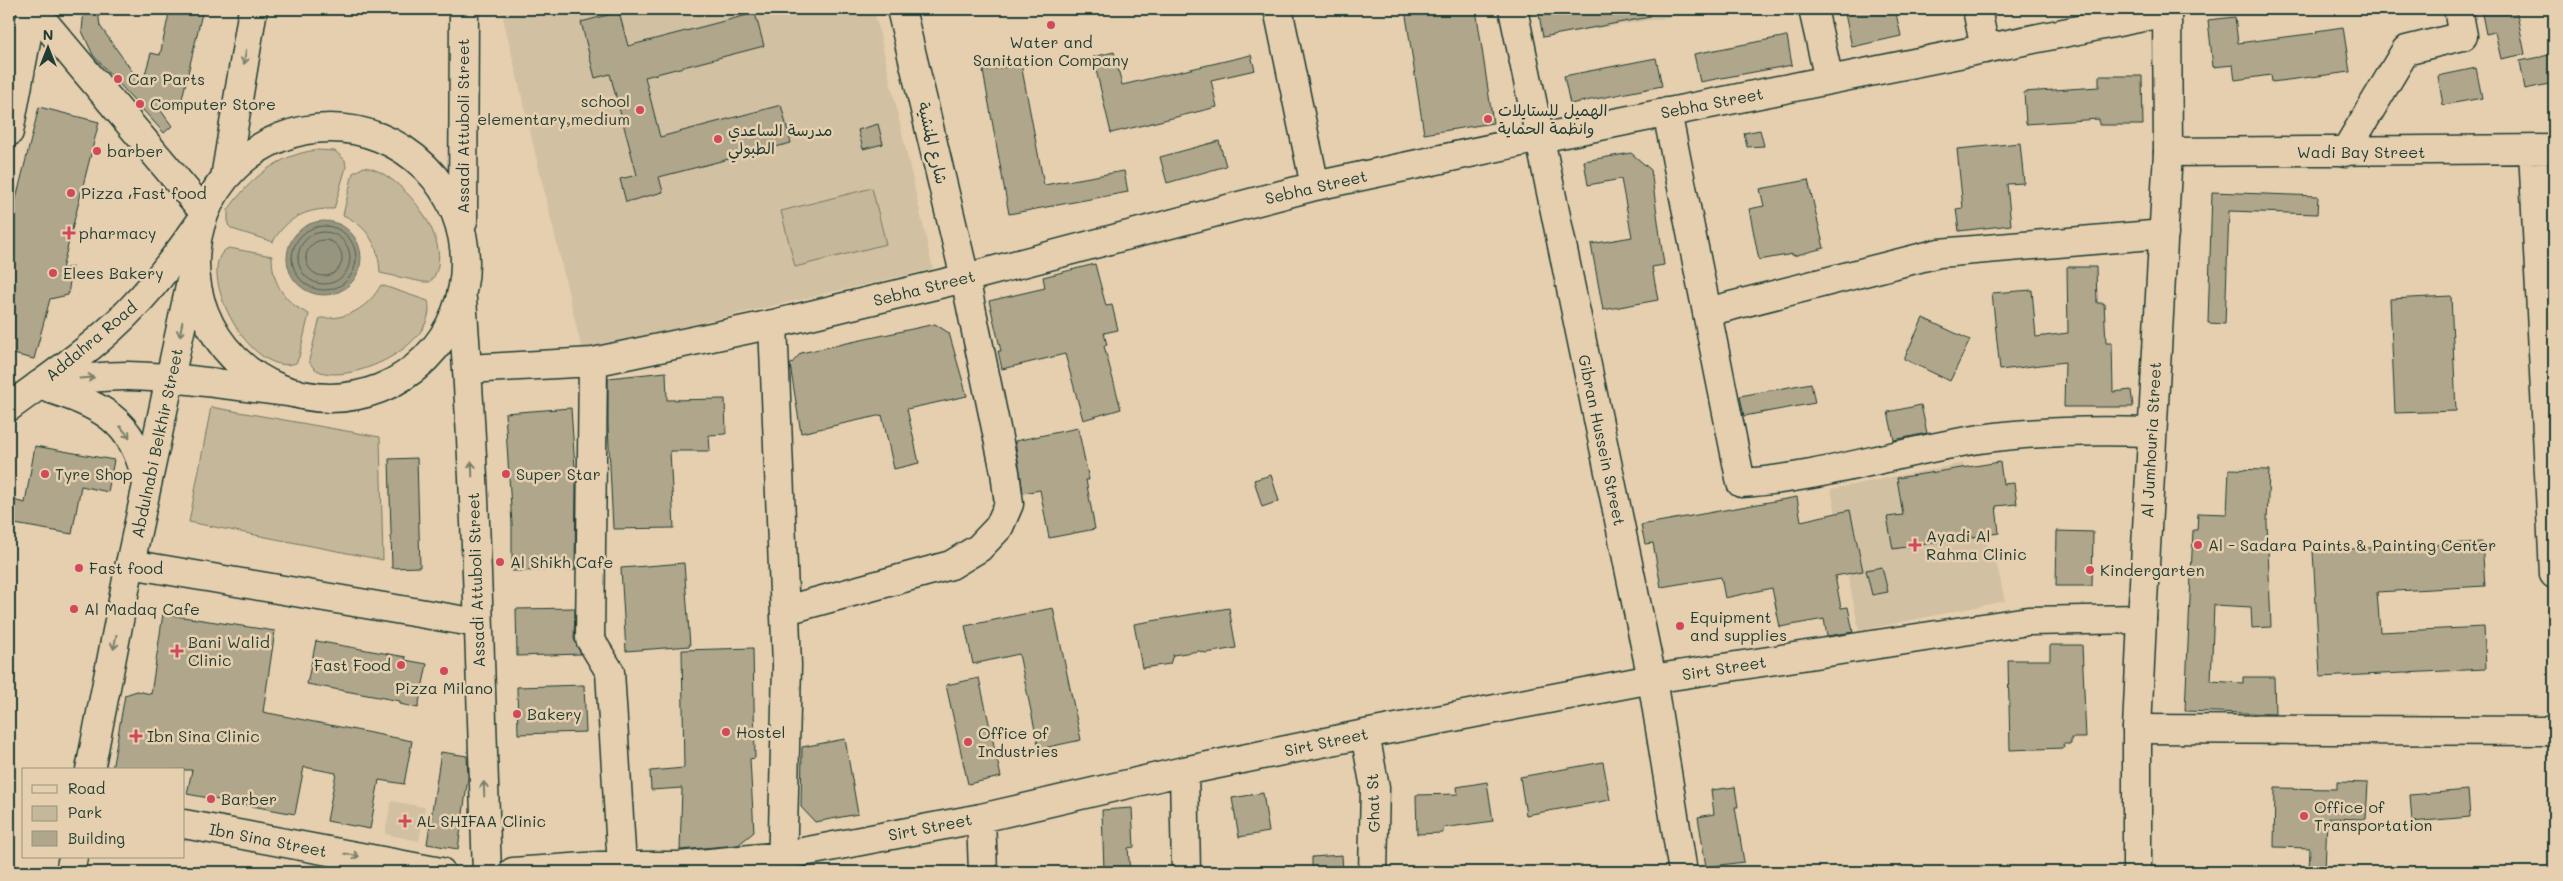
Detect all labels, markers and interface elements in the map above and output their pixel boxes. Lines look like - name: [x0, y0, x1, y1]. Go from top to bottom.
- marker: Water and Sanitation Company: [1045, 19, 1057, 31]
- north arrow: [22, 22, 72, 72]
- text: N: [43, 25, 53, 44]
- place label: Water and Sanitation Company: [973, 31, 1129, 70]
- street label: Assadi Attuboli Street: [452, 38, 473, 214]
- one-way arrow: [239, 48, 249, 64]
- place label: Car Parts: [128, 68, 205, 89]
- marker: Car Parts: [112, 73, 124, 85]
- street label: Sebha Street: [1659, 82, 1765, 123]
- place label: school elementary,medium: [477, 90, 630, 129]
- place label: Computer Store: [150, 93, 276, 114]
- marker: Computer Store: [134, 98, 146, 110]
- place label: الهميل للستايلات وانظمة الحماية: [1498, 99, 1607, 138]
- street label: شارع المنشية: [912, 100, 953, 187]
- marker: school elementary,medium: [634, 104, 646, 116]
- marker: الهميل للستايلات وانظمة الحماية: [1482, 113, 1494, 125]
- place label: مدرسة الساعدي الطبولي: [728, 119, 832, 163]
- marker: مدرسة الساعدي الطبولي: [712, 133, 724, 145]
- place label: barber: [107, 140, 163, 161]
- street label: Wadi Bay Street: [2297, 141, 2425, 162]
- marker: barber: [91, 145, 103, 157]
- street label: Sebha Street: [1263, 165, 1369, 208]
- place label: Pizza ،Fast food: [81, 182, 207, 203]
- marker: Pizza ،Fast food: [65, 187, 77, 199]
- place label: pharmacy: [79, 222, 156, 243]
- marker: pharmacy: [63, 227, 75, 239]
- place label: Elees Bakery: [63, 262, 164, 283]
- street label: Sebha Street: [871, 265, 977, 310]
- marker: Elees Bakery: [47, 267, 59, 279]
- street label: Addahra Road: [41, 296, 141, 385]
- one-way arrow: [176, 321, 186, 337]
- street label: Abdulnabi Belkhir Street: [126, 346, 187, 540]
- street label: Gibran Hussein Street: [1574, 352, 1631, 527]
- street label: Al Jumhouria Street: [2136, 361, 2165, 519]
- one-way arrow: [78, 374, 94, 383]
- one-way arrow: [120, 426, 131, 439]
- one-way arrow: [468, 461, 477, 477]
- place label: Tyre Shop: [55, 463, 133, 484]
- place label: Super Star: [516, 463, 601, 484]
- marker: Tyre Shop: [39, 468, 51, 480]
- marker: Super Star: [500, 468, 512, 480]
- street label: Assadi Attuboli Street: [462, 492, 489, 668]
- place label: Ayadi Al Rahma Clinic: [1926, 525, 2027, 564]
- place label: Al - Sadara Paints & Painting Center: [2208, 534, 2496, 555]
- marker: Ayadi Al Rahma Clinic: [1908, 538, 1922, 552]
- marker: Al - Sadara Paints & Painting Center: [2192, 539, 2204, 551]
- place label: Al Shikh Cafe: [510, 551, 613, 572]
- marker: Al Shikh Cafe: [494, 556, 506, 568]
- place label: Fast food: [89, 557, 163, 578]
- place label: Kindergarten: [2100, 559, 2205, 580]
- marker: Fast food: [73, 562, 85, 574]
- marker: Kindergarten: [2084, 564, 2096, 576]
- place label: Al Madaq Cafe: [84, 598, 200, 619]
- marker: Al Madaq Cafe: [68, 603, 80, 615]
- place label: Equipment and supplies: [1690, 606, 1787, 645]
- marker: Equipment and supplies: [1674, 620, 1686, 632]
- place label: Bani Walid Clinic: [188, 631, 270, 670]
- one-way arrow: [109, 634, 119, 650]
- marker: Bani Walid Clinic: [170, 644, 184, 658]
- street label: Sirt Street: [1680, 650, 1768, 685]
- place label: Fast Food: [314, 654, 391, 675]
- marker: Fast Food: [395, 659, 407, 671]
- marker: Pizza Milano: [438, 665, 450, 677]
- place label: Pizza Milano: [395, 677, 493, 698]
- place label: Bakery: [527, 703, 582, 724]
- marker: Bakery: [511, 708, 523, 720]
- place label: Hostel: [736, 721, 786, 742]
- place label: Office of Industries: [978, 722, 1058, 761]
- street label: Sirt Street: [1282, 722, 1370, 761]
- place label: Ibn Sina Clinic: [147, 725, 260, 746]
- marker: Hostel: [720, 726, 732, 738]
- marker: Ibn Sina Clinic: [129, 729, 143, 743]
- marker: Office of Industries: [962, 736, 974, 748]
- legend: [22, 768, 185, 858]
- street label: Ghat St: [1361, 773, 1384, 833]
- text: Road: [68, 778, 105, 798]
- one-way arrow: [479, 781, 488, 797]
- place label: Barber: [221, 788, 277, 809]
- marker: Barber: [205, 793, 217, 805]
- place label: Office of Transportation: [2314, 796, 2432, 835]
- text: Park: [68, 802, 102, 822]
- street label: Sirt Street: [886, 808, 974, 845]
- place label: AL SHIFAA Clinic: [416, 810, 546, 831]
- marker: Office of Transportation: [2298, 810, 2310, 822]
- marker: AL SHIFAA Clinic: [398, 814, 412, 828]
- street label: Ibn Sina Street: [207, 818, 329, 861]
- text: Building: [68, 828, 125, 848]
- one-way arrow: [344, 851, 360, 861]

